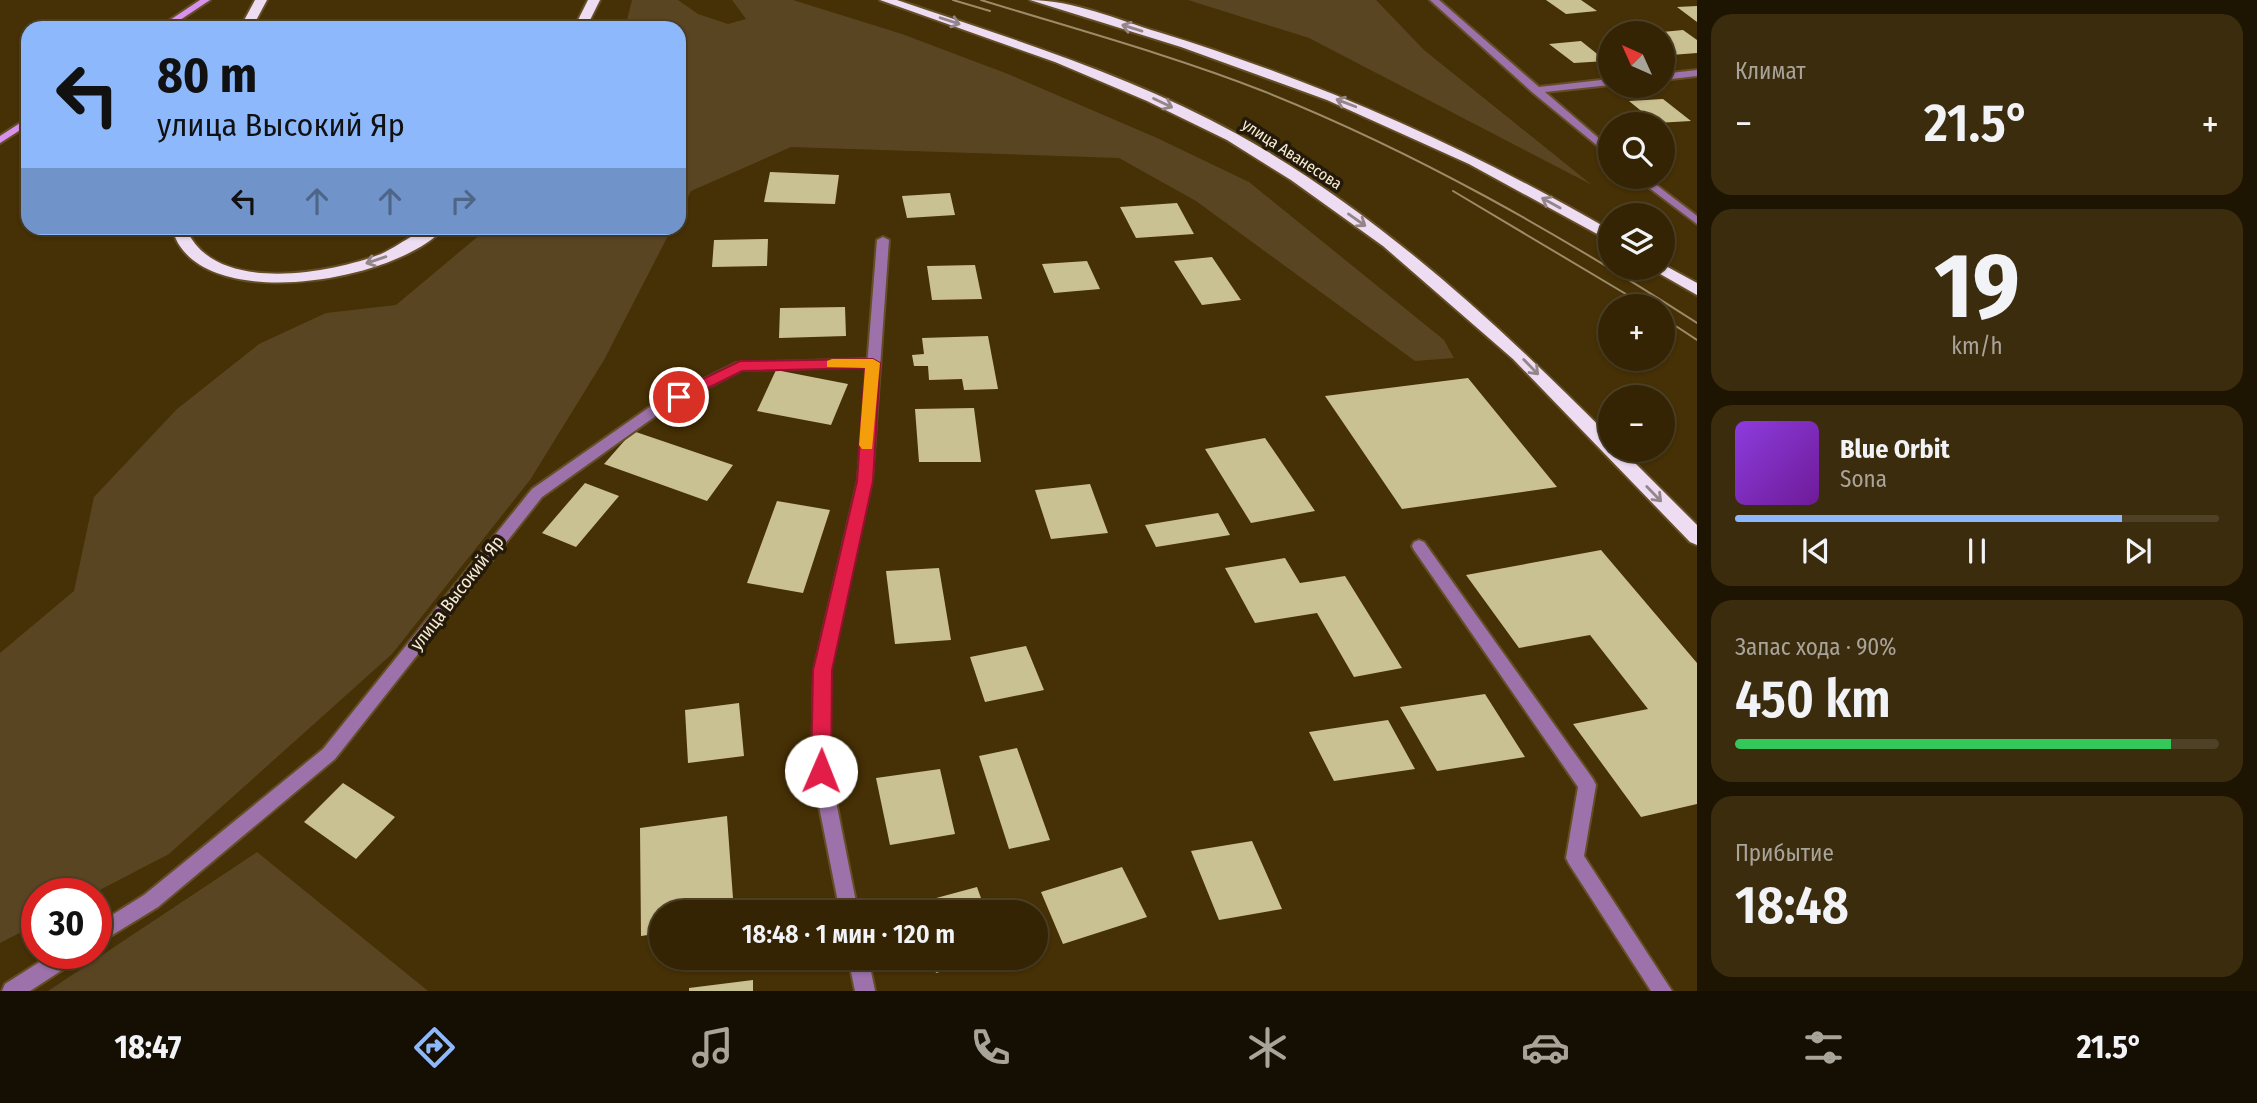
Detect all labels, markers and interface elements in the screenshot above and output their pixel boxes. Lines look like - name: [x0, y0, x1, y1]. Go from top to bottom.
- one-way arrow: [939, 16, 961, 28]
- one-way arrow: [1121, 21, 1143, 33]
- north arrow: [1598, 21, 1675, 98]
- map controls: [1598, 21, 1675, 462]
- text: 80 m: [157, 46, 257, 105]
- icon: left: [42, 49, 133, 140]
- text: Климат: [1735, 57, 1806, 85]
- text: 21.5°: [1924, 92, 2030, 155]
- one-way arrow: [1336, 96, 1358, 109]
- one-way arrow: [1152, 97, 1173, 110]
- text: −: [1735, 101, 1752, 147]
- text: +: [2202, 101, 2219, 147]
- text: улица Высокий Яр: [157, 106, 405, 144]
- button: search: [1598, 112, 1675, 189]
- street label: улица Аванесова: [1239, 115, 1346, 193]
- icon: left: [225, 182, 263, 220]
- icon: ahead: [298, 182, 336, 220]
- icon: ahead: [371, 182, 409, 220]
- icon: right: [444, 182, 482, 220]
- one-way arrow: [1541, 196, 1561, 210]
- button: layers: [1598, 203, 1675, 280]
- one-way arrow: [1347, 213, 1366, 228]
- text: 19: [1934, 232, 2020, 341]
- one-way arrow: [366, 255, 388, 267]
- button: +: [1598, 294, 1675, 371]
- text: km/h: [1951, 332, 2003, 360]
- one-way arrow: [1522, 358, 1539, 375]
- pin: [649, 367, 709, 427]
- icon: arrive: [660, 378, 698, 416]
- button: −: [1598, 385, 1675, 462]
- text: Blue Orbit: [1840, 434, 1950, 465]
- text: Sona: [1840, 465, 1887, 493]
- one-way arrow: [1646, 485, 1663, 502]
- street label: улица Высокий Яр: [405, 531, 509, 655]
- icon: previous: [1797, 532, 1835, 570]
- icon: pause: [1958, 532, 1996, 570]
- icon: next: [2119, 532, 2157, 570]
- text: Запас хода · 90%: [1735, 633, 1897, 661]
- text: 450 km: [1735, 668, 1891, 731]
- position arrow: [784, 734, 858, 808]
- text: Прибытие: [1735, 839, 1834, 867]
- text: 18:48: [1735, 874, 1849, 937]
- speed limit sign: 30: [21, 878, 112, 969]
- text: 18:48 · 1 мин · 120 m: [742, 919, 955, 950]
- icon: directions: [410, 1023, 459, 1072]
- icon: music: [688, 1023, 737, 1072]
- icon: phone: [966, 1023, 1015, 1072]
- icon: climate: [1243, 1023, 1292, 1072]
- icon: car: [1521, 1023, 1570, 1072]
- icon: filters: [1799, 1023, 1848, 1072]
- text: 18:47: [114, 1028, 181, 1066]
- text: 21.5°: [2077, 1028, 2143, 1066]

